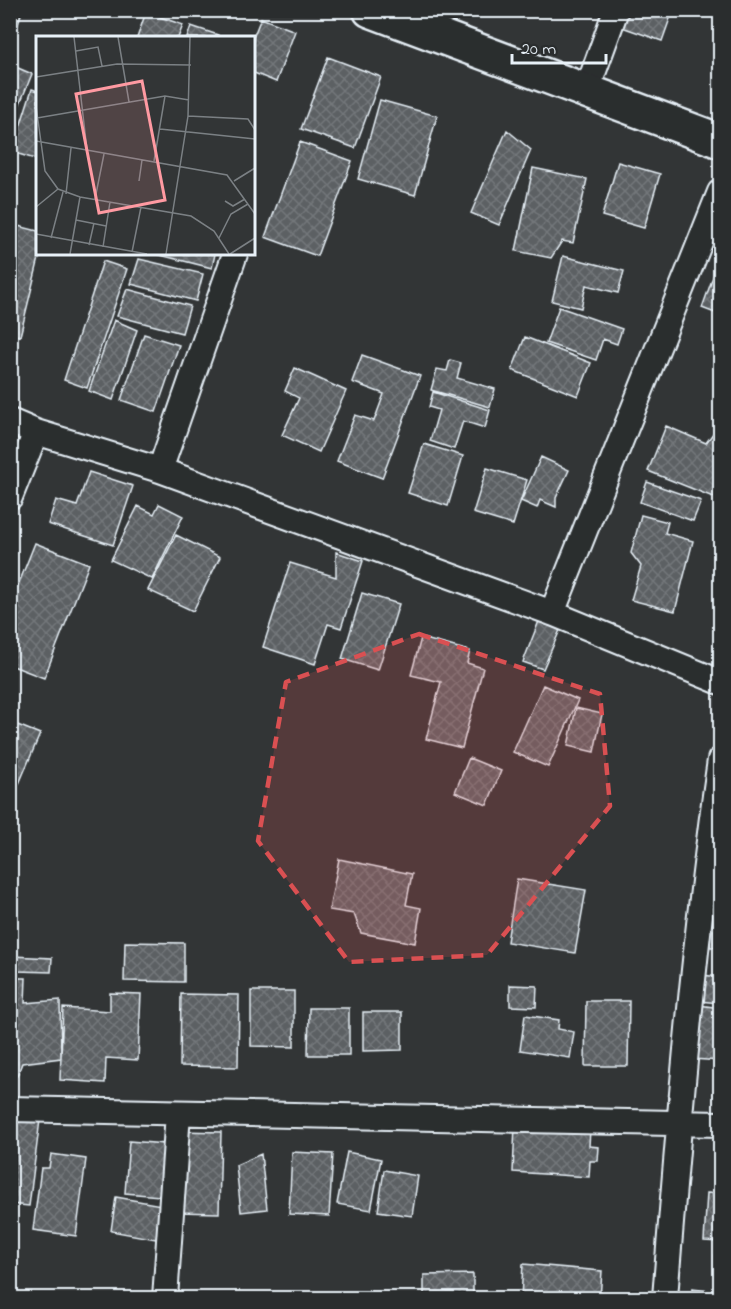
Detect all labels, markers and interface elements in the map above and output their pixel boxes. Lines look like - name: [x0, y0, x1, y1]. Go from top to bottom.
- scale bar: [512, 27, 606, 65]
- inset map: [36, 36, 255, 255]
- text: 20 m: [521, 37, 556, 63]

